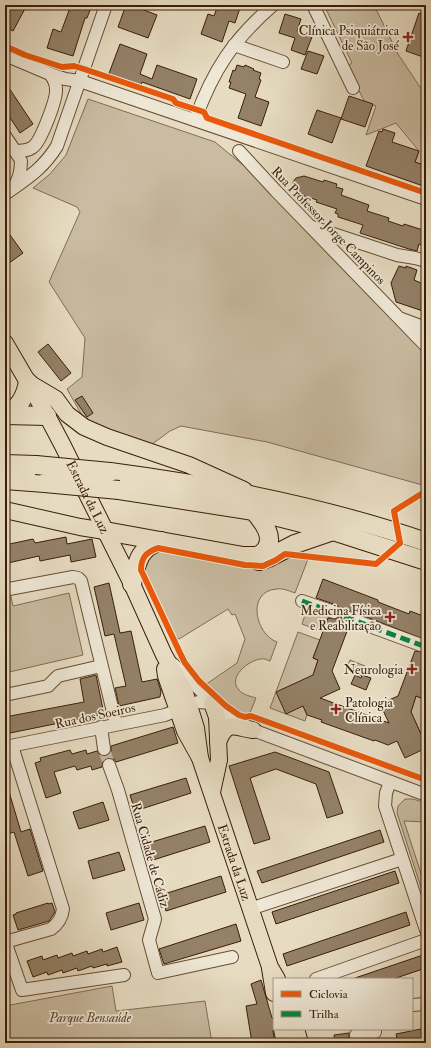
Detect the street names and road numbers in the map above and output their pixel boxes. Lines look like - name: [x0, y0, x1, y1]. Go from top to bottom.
- street label: Rua Professor Jorge Campinos: [267, 163, 389, 289]
- street label: Estrada da Luz: [63, 458, 113, 537]
- street label: Rua dos Soeiros: [54, 700, 137, 732]
- street label: Rua Cidade de Cádiz: [127, 801, 173, 910]
- street label: Estrada da Luz: [214, 822, 254, 904]

